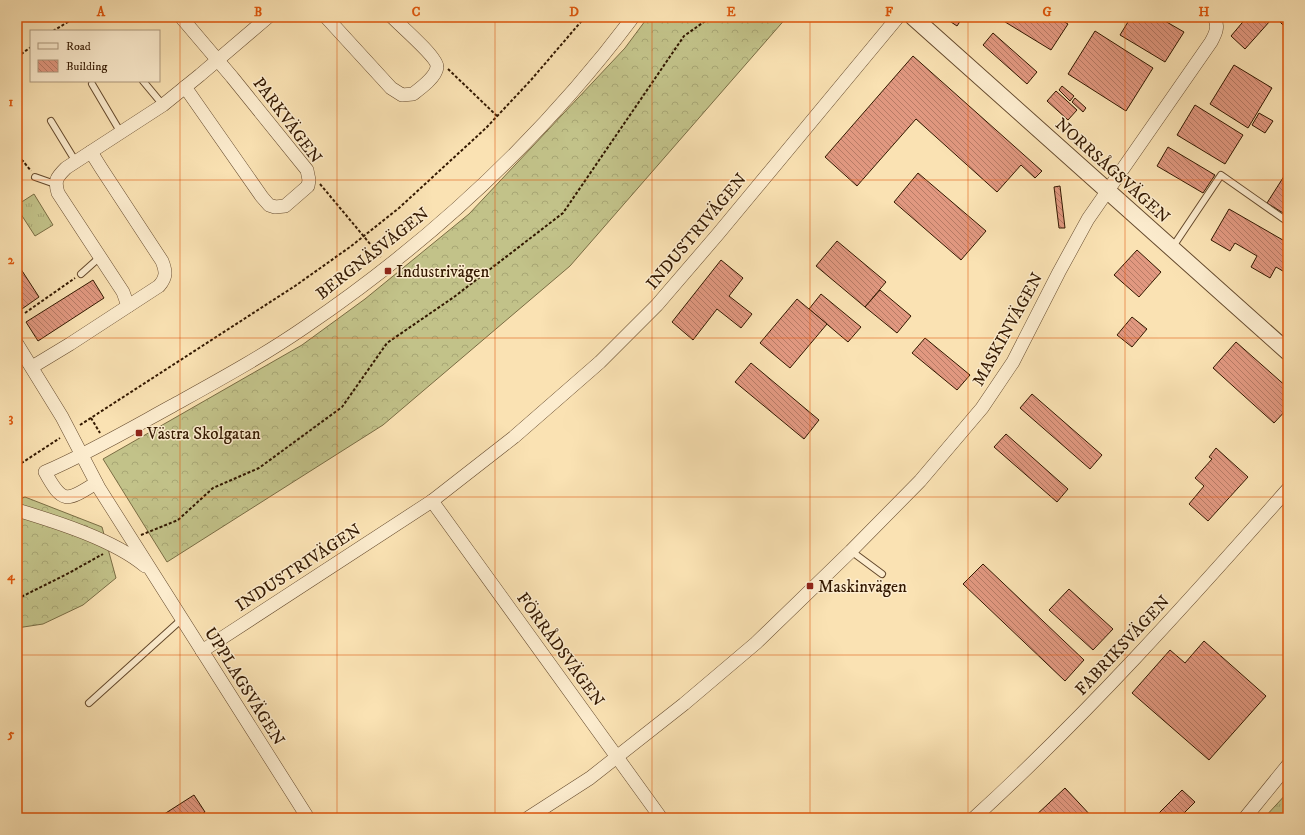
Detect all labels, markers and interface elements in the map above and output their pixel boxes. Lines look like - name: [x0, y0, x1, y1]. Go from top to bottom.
- text: A: [96, 4, 106, 20]
- text: B: [254, 4, 262, 20]
- text: C: [412, 4, 421, 20]
- text: D: [569, 4, 579, 20]
- text: E: [726, 4, 736, 20]
- text: F: [885, 4, 894, 20]
- text: G: [1042, 4, 1052, 20]
- text: H: [1199, 4, 1210, 20]
- legend: [30, 30, 160, 82]
- text: Road: [66, 39, 91, 54]
- text: Building: [66, 59, 107, 74]
- street label: PARKVÄGEN: [248, 73, 327, 168]
- text: 1: [9, 94, 14, 110]
- street label: NORRSÅGSVÄGEN: [1050, 113, 1175, 228]
- street label: INDUSTRIVÄGEN: [642, 169, 752, 294]
- street label: BERGNÄSVÄGEN: [312, 203, 434, 305]
- text: 2: [8, 252, 15, 268]
- place label: Industrivägen: [396, 261, 489, 283]
- marker: Industrivägen: [383, 266, 393, 276]
- street label: MASKINVÄGEN: [968, 269, 1048, 390]
- text: 3: [9, 410, 14, 426]
- place label: Västra Skolgatan: [146, 423, 261, 445]
- marker: Västra Skolgatan: [134, 428, 144, 438]
- street label: INDUSTRIVÄGEN: [232, 519, 366, 617]
- text: 4: [6, 568, 15, 585]
- place label: Maskinvägen: [818, 576, 907, 598]
- marker: Maskinvägen: [805, 581, 815, 591]
- street label: FÖRRÅDSVÄGEN: [511, 588, 610, 711]
- street label: FABRIKSVÄGEN: [1071, 591, 1175, 700]
- street label: UPPLAGSVÄGEN: [199, 623, 289, 750]
- text: 5: [7, 726, 15, 742]

